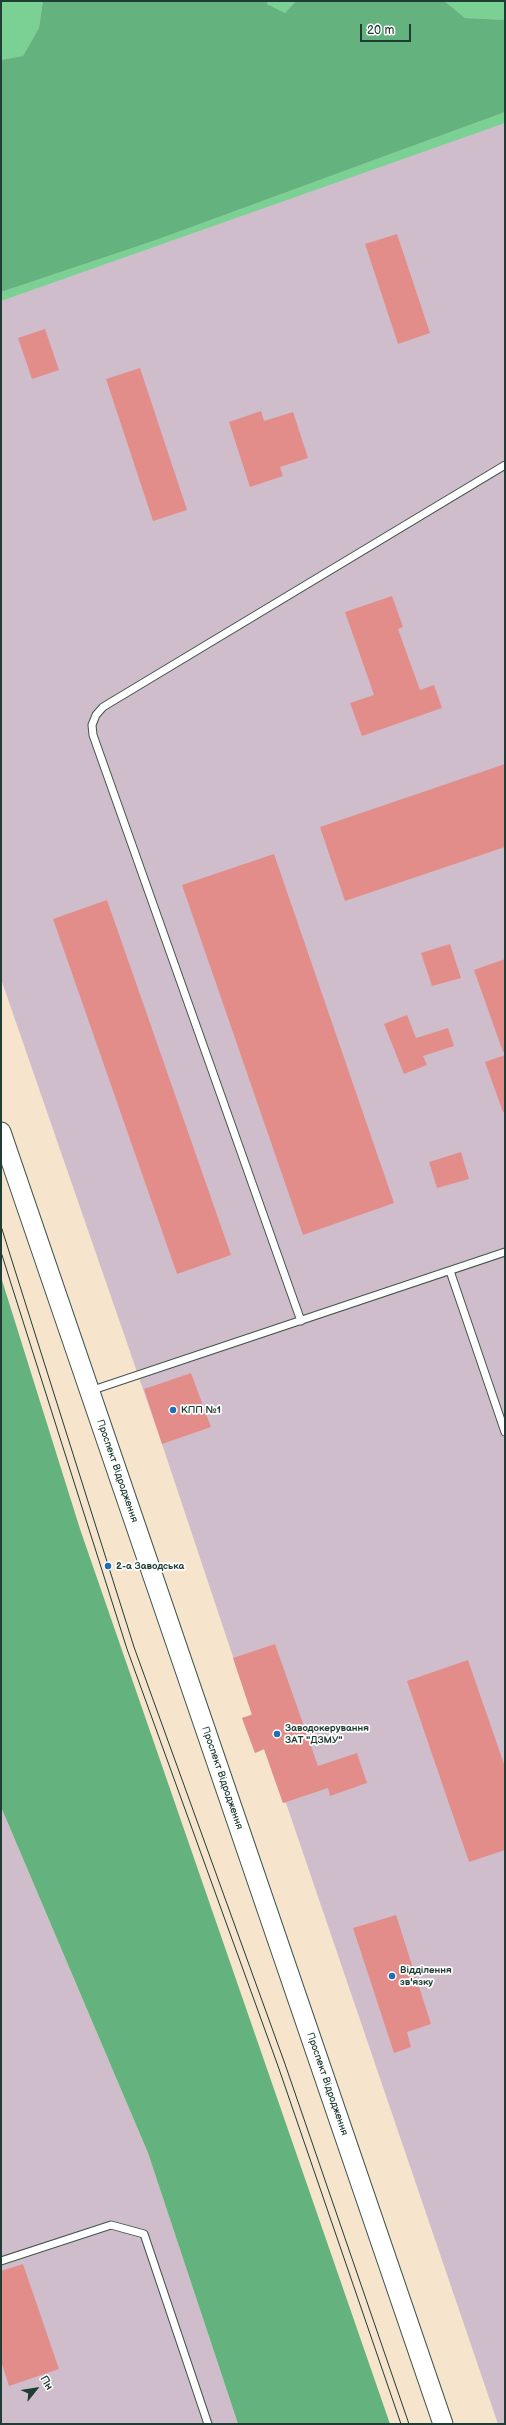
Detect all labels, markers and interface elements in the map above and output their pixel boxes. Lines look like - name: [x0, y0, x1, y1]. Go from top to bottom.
- scale bar: [362, 16, 413, 42]
- text: 20 m: [367, 23, 394, 38]
- place label: КПП №1: [181, 1404, 221, 1416]
- marker: КПП №1: [168, 1405, 178, 1415]
- street label: Проспект Відродження: [94, 1418, 140, 1524]
- place label: 2-а Заводська: [116, 1560, 184, 1572]
- marker: 2-а Заводська: [103, 1561, 113, 1571]
- place label: Заводокерування ЗАТ "ДЗМУ": [285, 1722, 369, 1746]
- street label: Проспект Відродження: [199, 1725, 245, 1831]
- marker: Заводокерування ЗАТ "ДЗМУ": [272, 1729, 282, 1739]
- place label: Відділення зв'язку: [400, 1964, 452, 1988]
- marker: Відділення зв'язку: [387, 1971, 397, 1981]
- street label: Проспект Відродження: [304, 2031, 350, 2137]
- north arrow: [16, 2369, 56, 2409]
- text: Пн: [38, 2373, 56, 2392]

